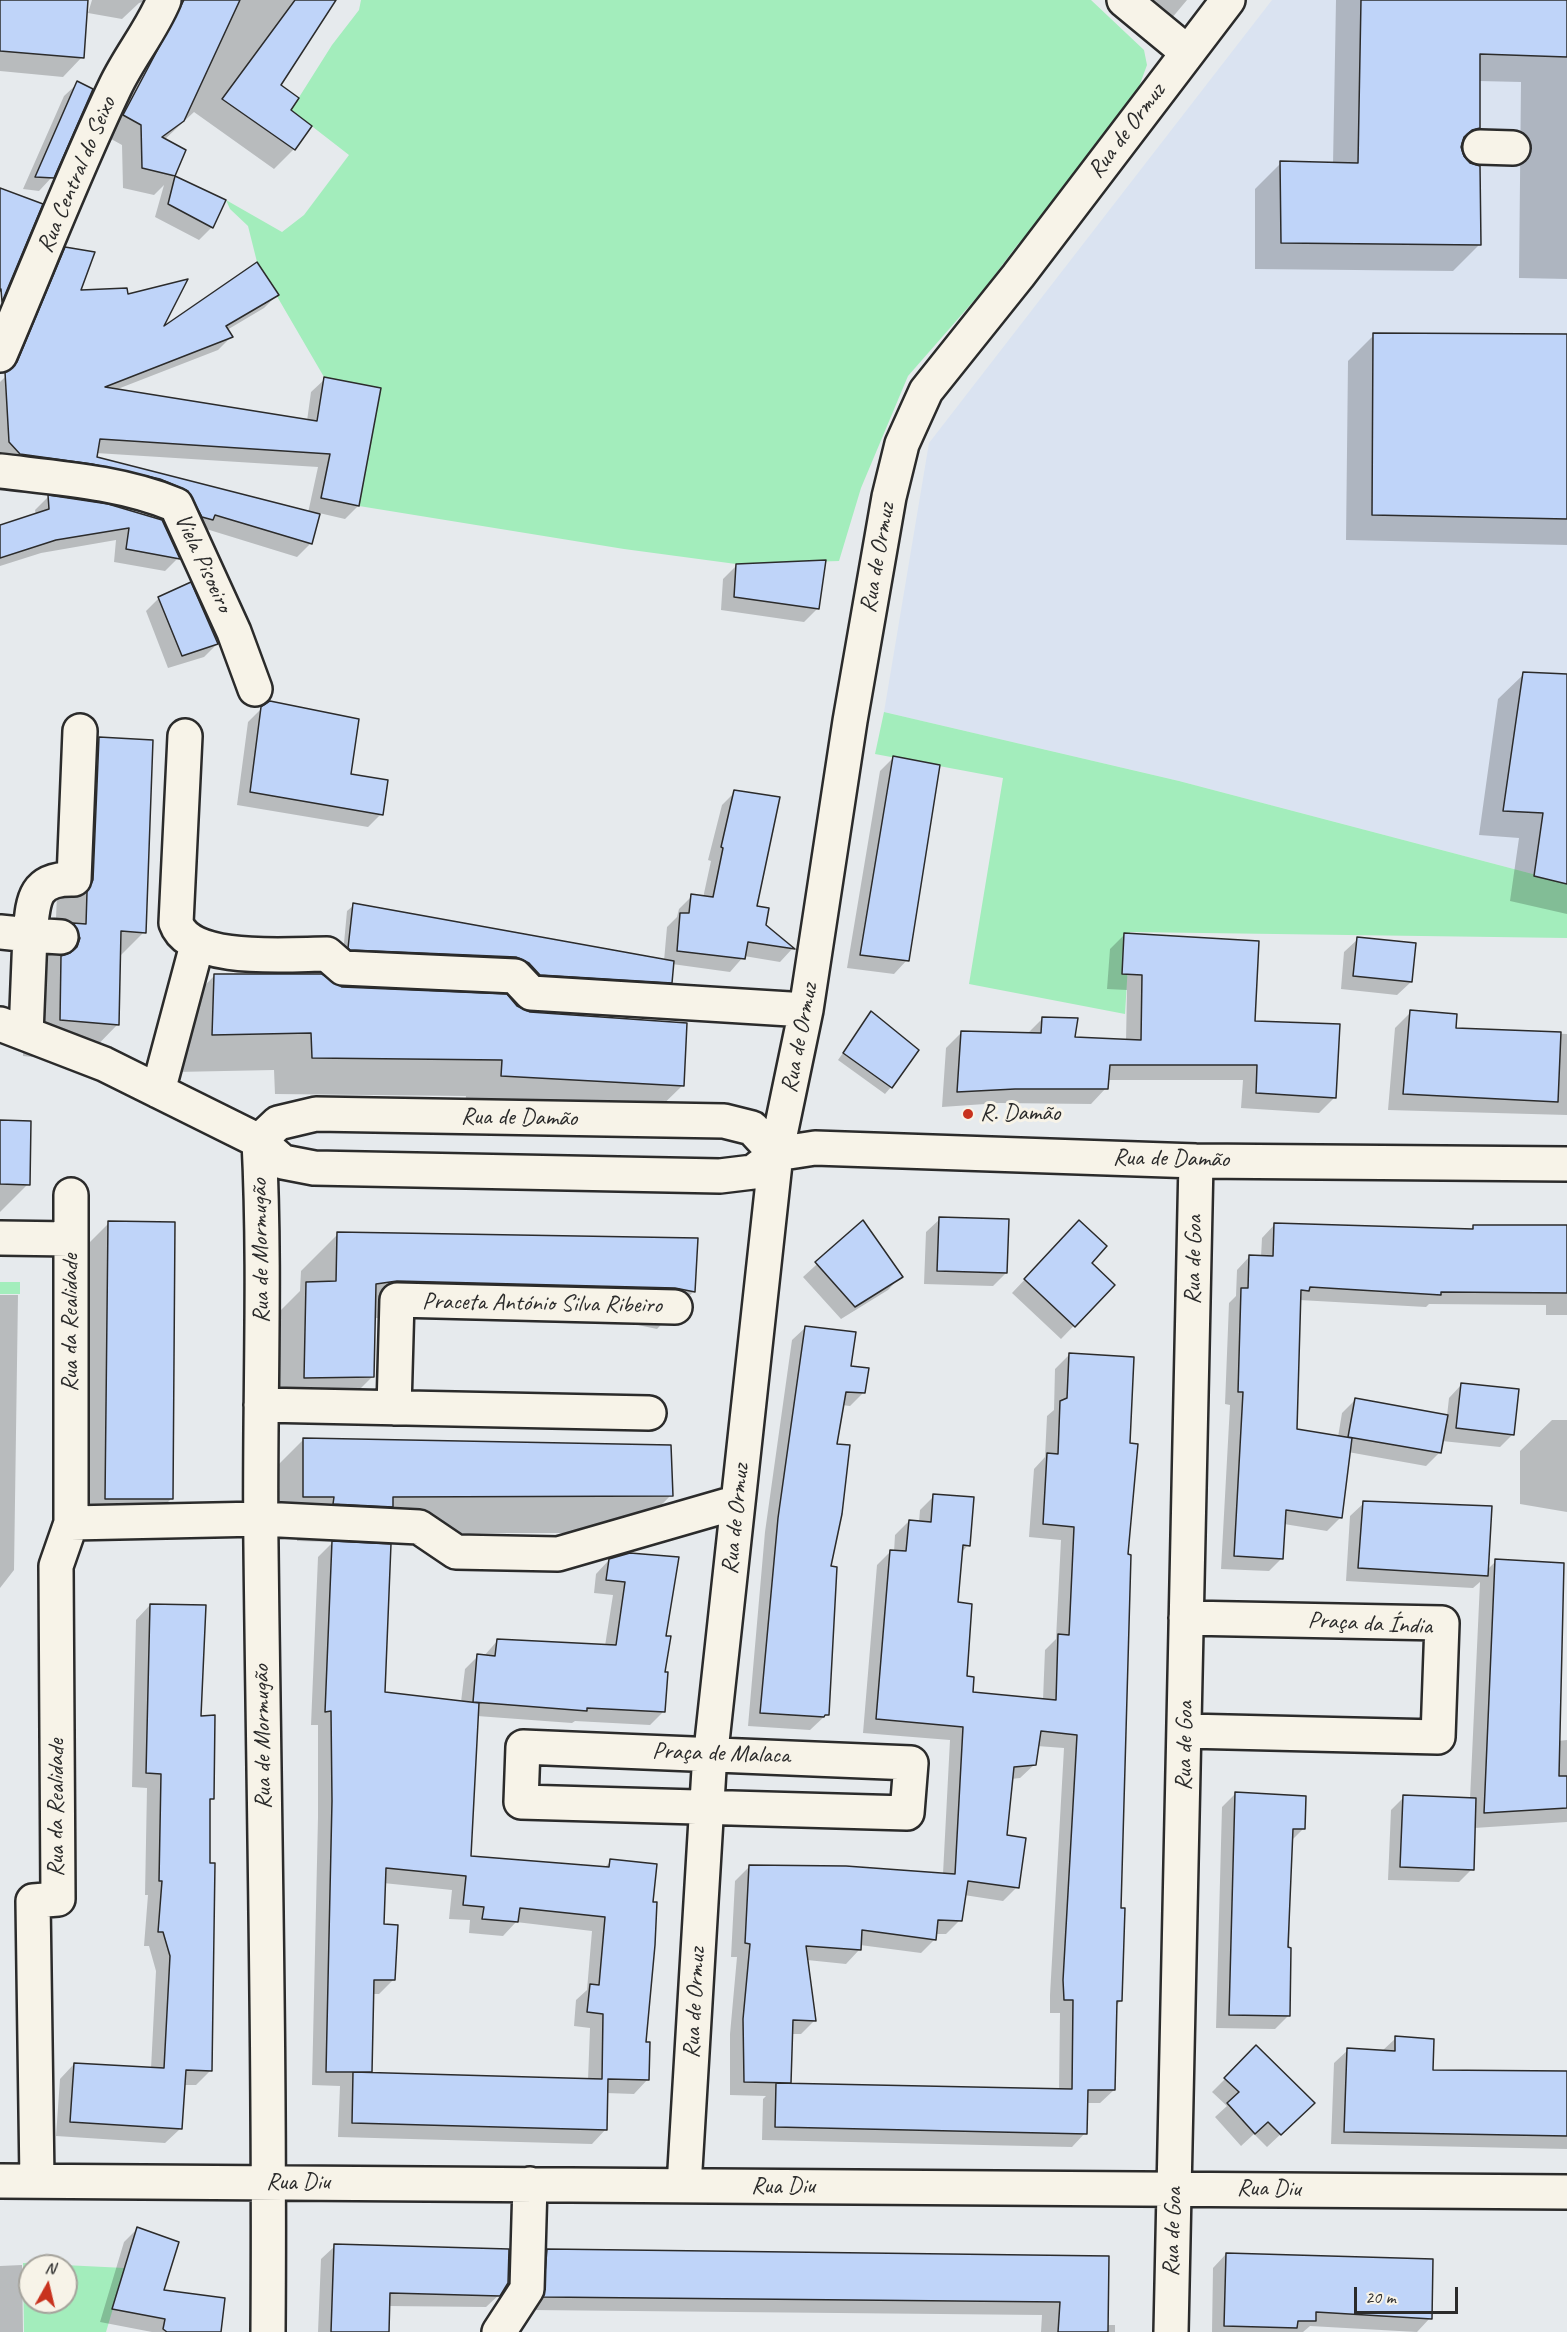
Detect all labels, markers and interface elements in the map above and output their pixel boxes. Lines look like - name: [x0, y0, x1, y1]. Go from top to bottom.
- street label: Rua de Ormuz: [1082, 78, 1172, 184]
- street label: Rua Central do Seixo: [31, 93, 123, 257]
- street label: Rua de Ormuz: [854, 501, 902, 615]
- street label: Viela Pisoeiro: [168, 509, 238, 617]
- street label: Rua de Ormuz: [775, 981, 825, 1095]
- place label: R. Damão: [980, 1100, 1060, 1128]
- street label: Rua de Damão: [461, 1103, 577, 1133]
- marker: R. Damão: [961, 1107, 975, 1121]
- street label: Rua de Damão: [1113, 1144, 1229, 1174]
- street label: Rua de Mormugão: [245, 1178, 277, 1324]
- street label: Rua de Goa: [1179, 1215, 1209, 1305]
- street label: Rua da Realidade: [57, 1254, 85, 1392]
- street label: Praceta António Silva Ribeiro: [422, 1288, 662, 1320]
- street label: Rua de Ormuz: [716, 1462, 756, 1576]
- street label: Praça da Índia: [1307, 1606, 1433, 1642]
- street label: Rua de Mormugão: [247, 1664, 279, 1810]
- street label: Rua de Goa: [1170, 1701, 1200, 1791]
- street label: Praça de Malaca: [652, 1737, 790, 1771]
- street label: Rua da Realidade: [43, 1739, 71, 1877]
- street label: Rua de Ormuz: [678, 1947, 712, 2059]
- street label: Rua Diu: [266, 2169, 330, 2197]
- street label: Rua Diu: [751, 2173, 815, 2201]
- street label: Rua Diu: [1237, 2174, 1301, 2204]
- street label: Rua de Goa: [1157, 2187, 1189, 2277]
- north arrow: [18, 2254, 78, 2314]
- text: N: [44, 2258, 57, 2279]
- scale bar: [1357, 2275, 1460, 2313]
- text: 20 m: [1365, 2286, 1396, 2308]

